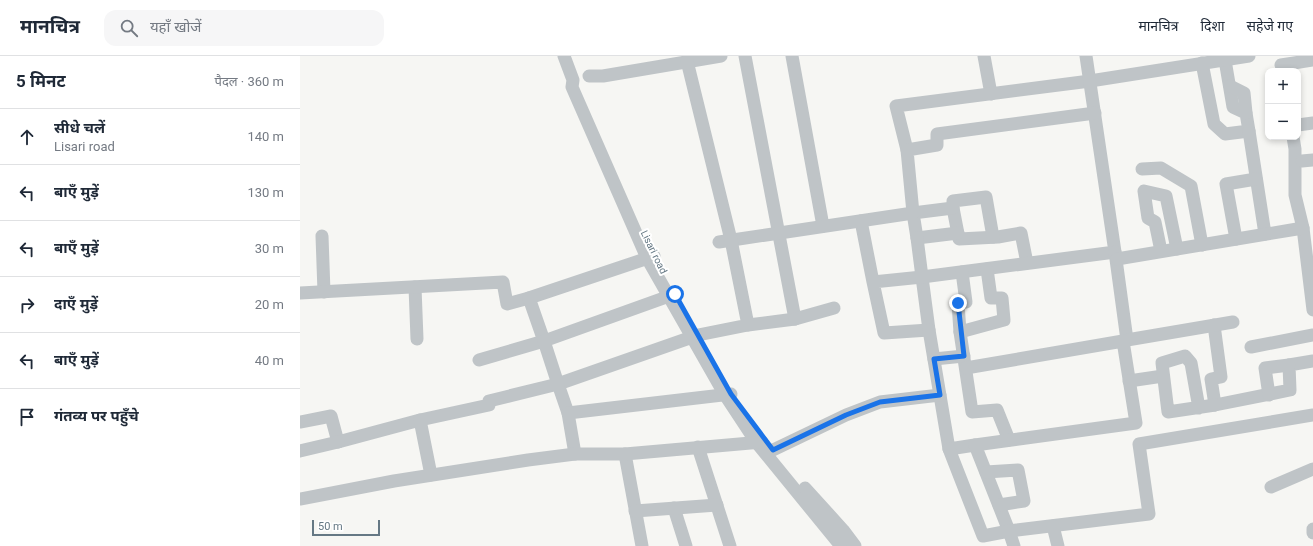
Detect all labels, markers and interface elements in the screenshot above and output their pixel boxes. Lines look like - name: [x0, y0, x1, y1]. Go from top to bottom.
- search box: [104, 10, 384, 46]
- text: मानचित्र: [20, 15, 80, 38]
- icon: search: [118, 17, 140, 39]
- text: यहाँ खोजें: [150, 18, 201, 36]
- text: मानचित्र: [1138, 18, 1178, 34]
- text: दिशा: [1200, 18, 1225, 34]
- text: सहेजे गए: [1247, 18, 1293, 34]
- map controls: [1265, 68, 1301, 140]
- button: +: [1265, 68, 1301, 104]
- text: 5 मिनट: [16, 71, 66, 91]
- text: पैदल · 360 m: [215, 74, 284, 89]
- button: −: [1265, 104, 1301, 140]
- text: सीधे चलें: [54, 119, 105, 137]
- icon: ahead: [16, 126, 38, 148]
- text: 140 m: [247, 129, 284, 144]
- text: Lisari road: [54, 139, 115, 154]
- icon: left: [16, 182, 38, 204]
- text: बाएँ मुड़ें: [54, 183, 99, 201]
- text: 130 m: [247, 185, 284, 200]
- street label: Lisari road: [639, 229, 669, 275]
- icon: left: [16, 238, 38, 260]
- text: बाएँ मुड़ें: [54, 239, 99, 257]
- text: 30 m: [255, 241, 284, 256]
- route start: [666, 285, 684, 303]
- icon: right: [16, 294, 38, 316]
- route end: [949, 294, 967, 312]
- text: दाएँ मुड़ें: [54, 295, 98, 313]
- text: 20 m: [255, 297, 284, 312]
- icon: left: [16, 350, 38, 372]
- text: बाएँ मुड़ें: [54, 351, 99, 369]
- text: 40 m: [255, 353, 284, 368]
- icon: arrive: [16, 406, 38, 428]
- text: गंतव्य पर पहुँचे: [54, 407, 139, 425]
- scale bar: [312, 518, 380, 537]
- text: 50 m: [318, 520, 343, 533]

